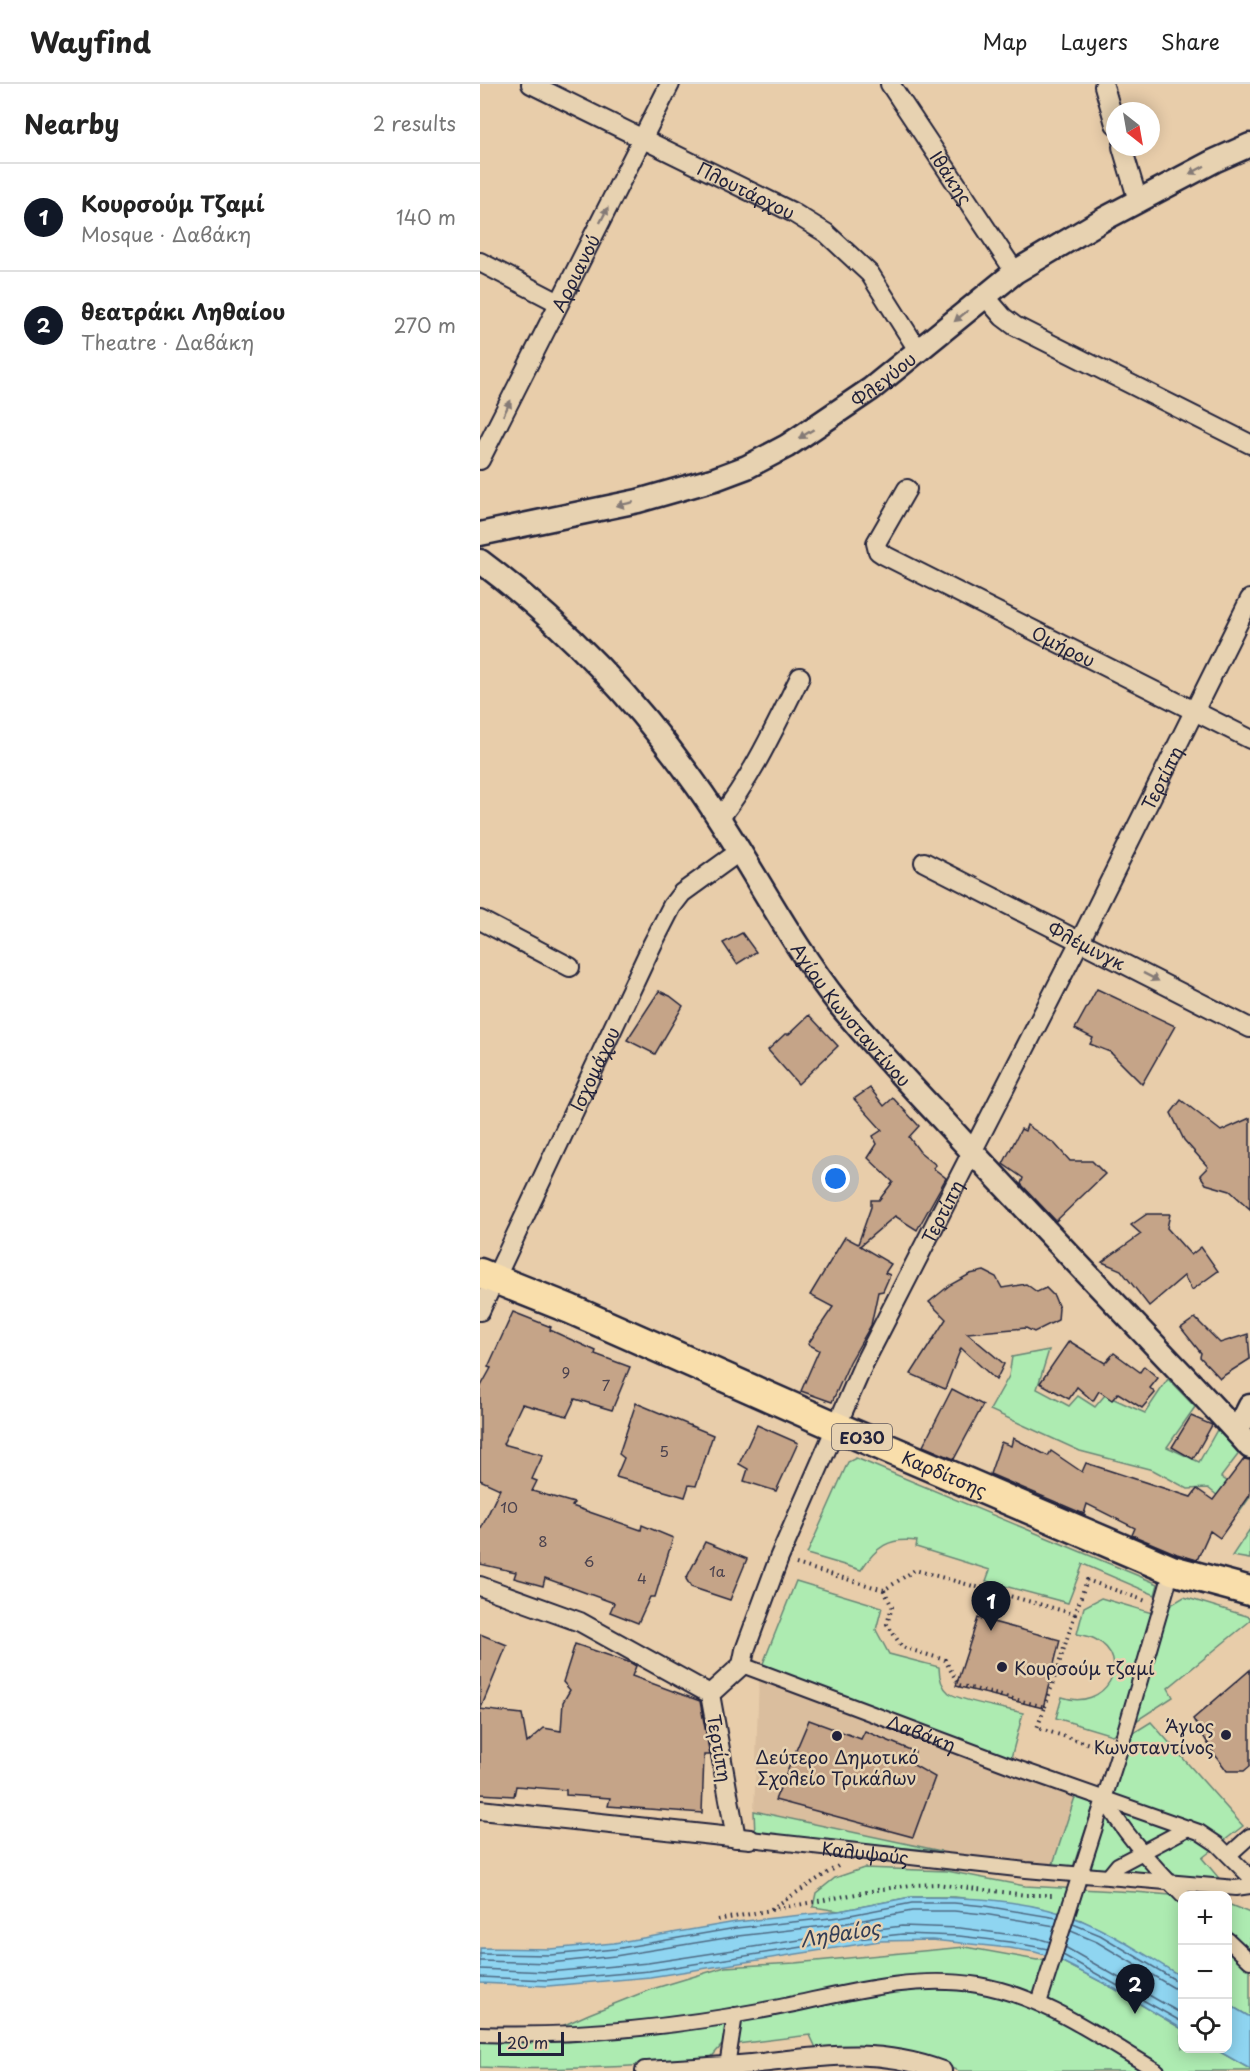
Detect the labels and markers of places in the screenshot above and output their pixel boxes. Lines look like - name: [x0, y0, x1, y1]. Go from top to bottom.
- pin: 1: [972, 1582, 1010, 1631]
- place label: Κουρσούμ τζαμί: [1014, 1654, 1155, 1681]
- marker: Κουρσούμ τζαμί: [995, 1660, 1009, 1674]
- place label: Άγιος Κωνσταντίνος: [1094, 1712, 1214, 1760]
- marker: Άγιος Κωνσταντίνος: [1219, 1728, 1233, 1742]
- marker: Δεύτερο Δημοτικό Σχολείο Τρικάλων: [830, 1729, 844, 1743]
- place label: Δεύτερο Δημοτικό Σχολείο Τρικάλων: [755, 1743, 919, 1791]
- pin: 2: [1116, 1964, 1154, 2014]

